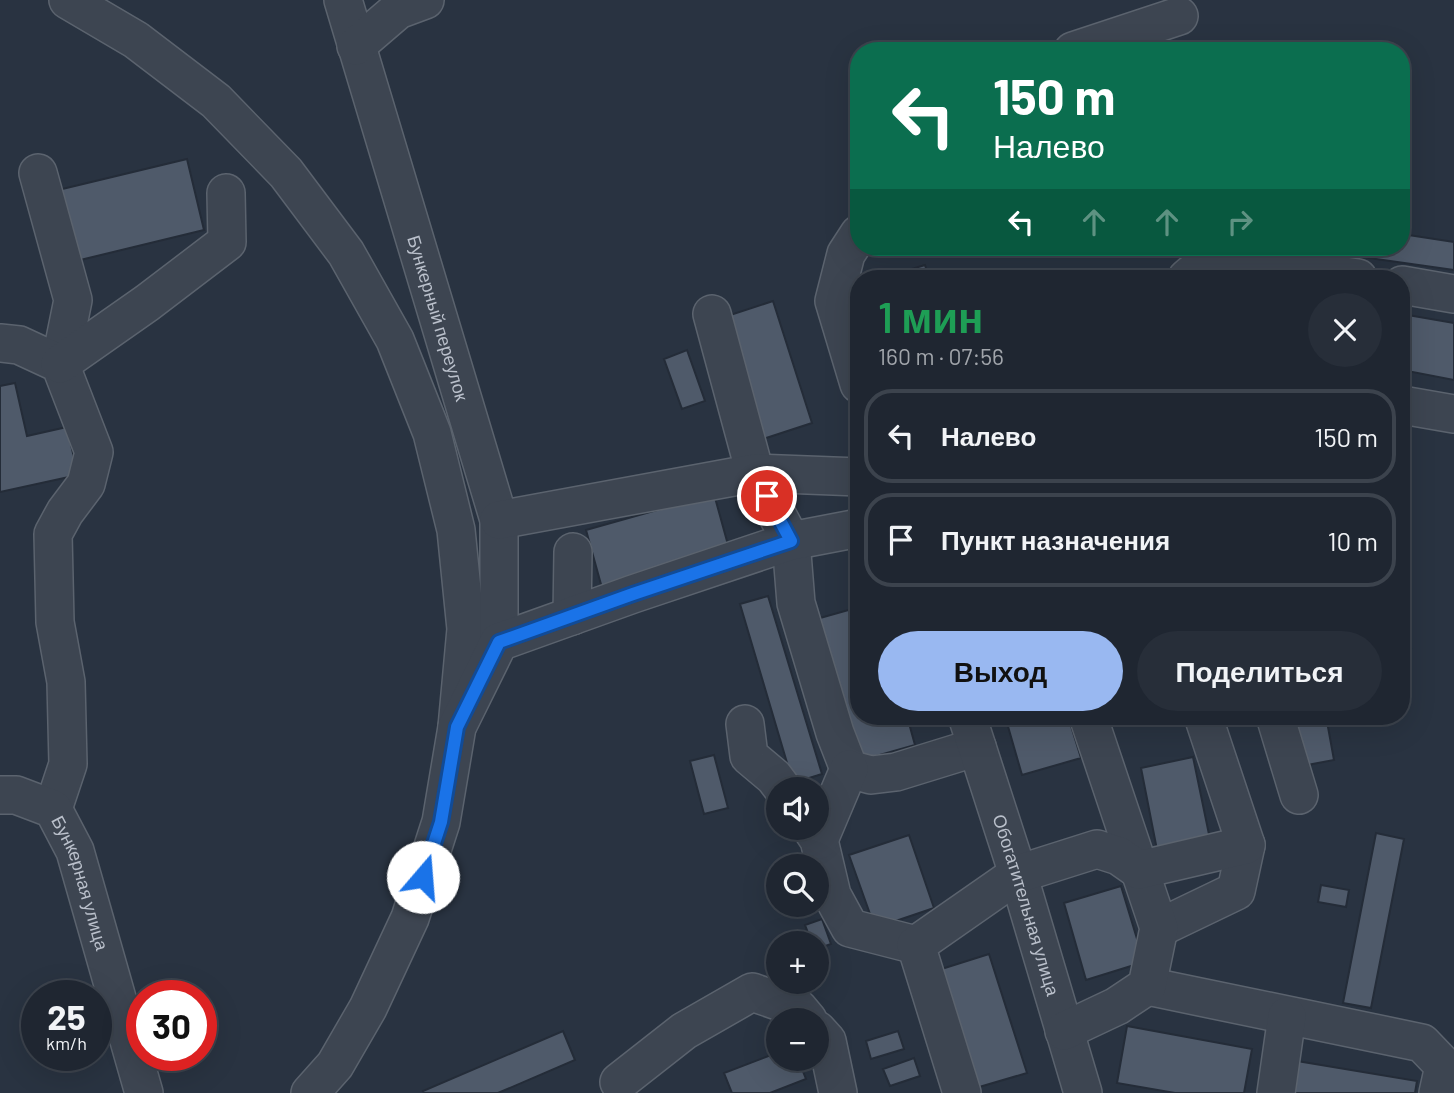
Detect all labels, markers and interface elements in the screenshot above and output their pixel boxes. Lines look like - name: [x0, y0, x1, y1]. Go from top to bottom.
- text: 150 m: [993, 66, 1115, 125]
- icon: left: [878, 70, 969, 161]
- text: Налево: [993, 126, 1105, 164]
- icon: left: [1002, 203, 1040, 241]
- icon: ahead: [1075, 203, 1113, 241]
- icon: ahead: [1148, 203, 1186, 241]
- icon: right: [1221, 203, 1259, 241]
- street label: Бункерный переулок: [403, 233, 474, 404]
- text: 1 мин: [878, 291, 983, 341]
- button: close: [1308, 293, 1382, 367]
- text: 160 m · 07:56: [878, 342, 1004, 370]
- icon: left: [882, 417, 920, 455]
- text: Налево: [941, 420, 1036, 451]
- text: 150 m: [1314, 421, 1378, 452]
- pin: [737, 466, 797, 526]
- icon: arrive: [748, 477, 786, 515]
- icon: arrive: [882, 521, 920, 559]
- text: Пункт назначения: [941, 524, 1170, 555]
- text: 10 m: [1328, 525, 1378, 556]
- button: Выход: [878, 631, 1123, 711]
- button: Поделиться: [1137, 631, 1382, 711]
- map controls: [766, 777, 829, 1071]
- button: sound: [766, 777, 829, 840]
- street label: Обогатительная улица: [988, 811, 1065, 999]
- street label: Бункерная улица: [47, 812, 114, 954]
- position arrow: [386, 840, 460, 914]
- button: search: [766, 854, 829, 917]
- button: +: [766, 931, 829, 994]
- speed limit sign: 30: [126, 980, 217, 1071]
- text: 25: [47, 995, 86, 1037]
- button: −: [766, 1008, 829, 1071]
- text: km/h: [46, 1032, 87, 1054]

